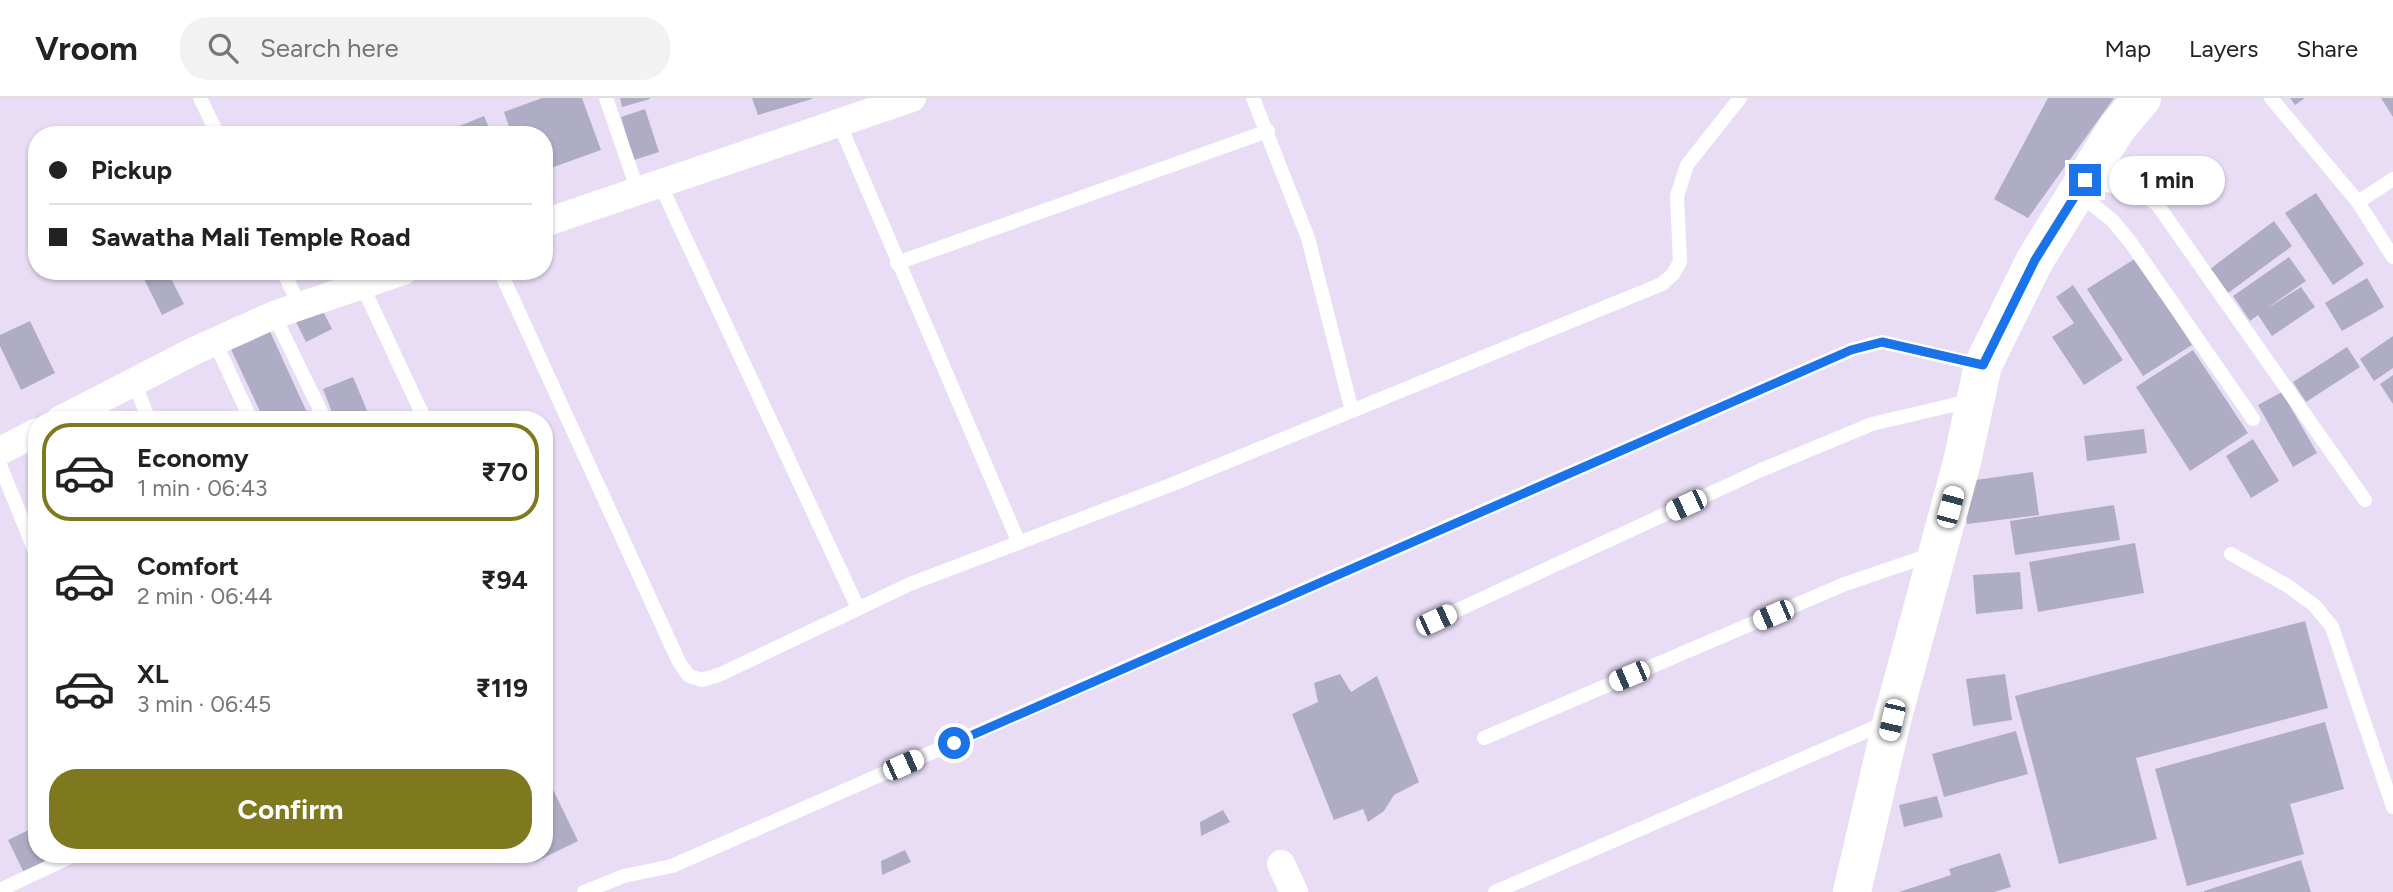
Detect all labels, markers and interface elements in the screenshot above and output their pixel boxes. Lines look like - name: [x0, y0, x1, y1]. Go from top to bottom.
- search box: [180, 17, 670, 80]
- text: Vroom: [35, 29, 138, 68]
- icon: search: [204, 29, 242, 67]
- text: Search here: [260, 32, 399, 64]
- text: Map: [2104, 34, 2151, 63]
- text: Layers: [2189, 34, 2258, 63]
- text: Share: [2296, 34, 2358, 63]
- text: Pickup: [91, 154, 172, 186]
- callout: 1 min: [2110, 155, 2225, 204]
- route end: [2069, 164, 2101, 196]
- text: 1 min: [2140, 166, 2194, 194]
- text: Sawatha Mali Temple Road: [91, 221, 411, 253]
- icon: car: [53, 441, 116, 504]
- text: Economy: [137, 442, 249, 474]
- text: ₹70: [481, 456, 528, 488]
- text: 1 min · 06:43: [137, 474, 268, 502]
- car: [1935, 484, 1966, 530]
- car: [1663, 487, 1710, 523]
- icon: car: [53, 549, 116, 612]
- text: Comfort: [137, 550, 239, 582]
- text: ₹94: [481, 564, 528, 596]
- text: 2 min · 06:44: [137, 582, 273, 610]
- car: [1750, 597, 1797, 633]
- car: [1413, 602, 1460, 638]
- icon: car: [53, 657, 116, 720]
- text: XL: [137, 658, 169, 690]
- car: [1606, 658, 1653, 694]
- text: ₹119: [475, 672, 528, 704]
- text: 3 min · 06:45: [137, 690, 271, 718]
- car: [1878, 697, 1907, 743]
- route start: [938, 727, 970, 759]
- car: [880, 747, 927, 783]
- button: Confirm: [49, 769, 532, 849]

